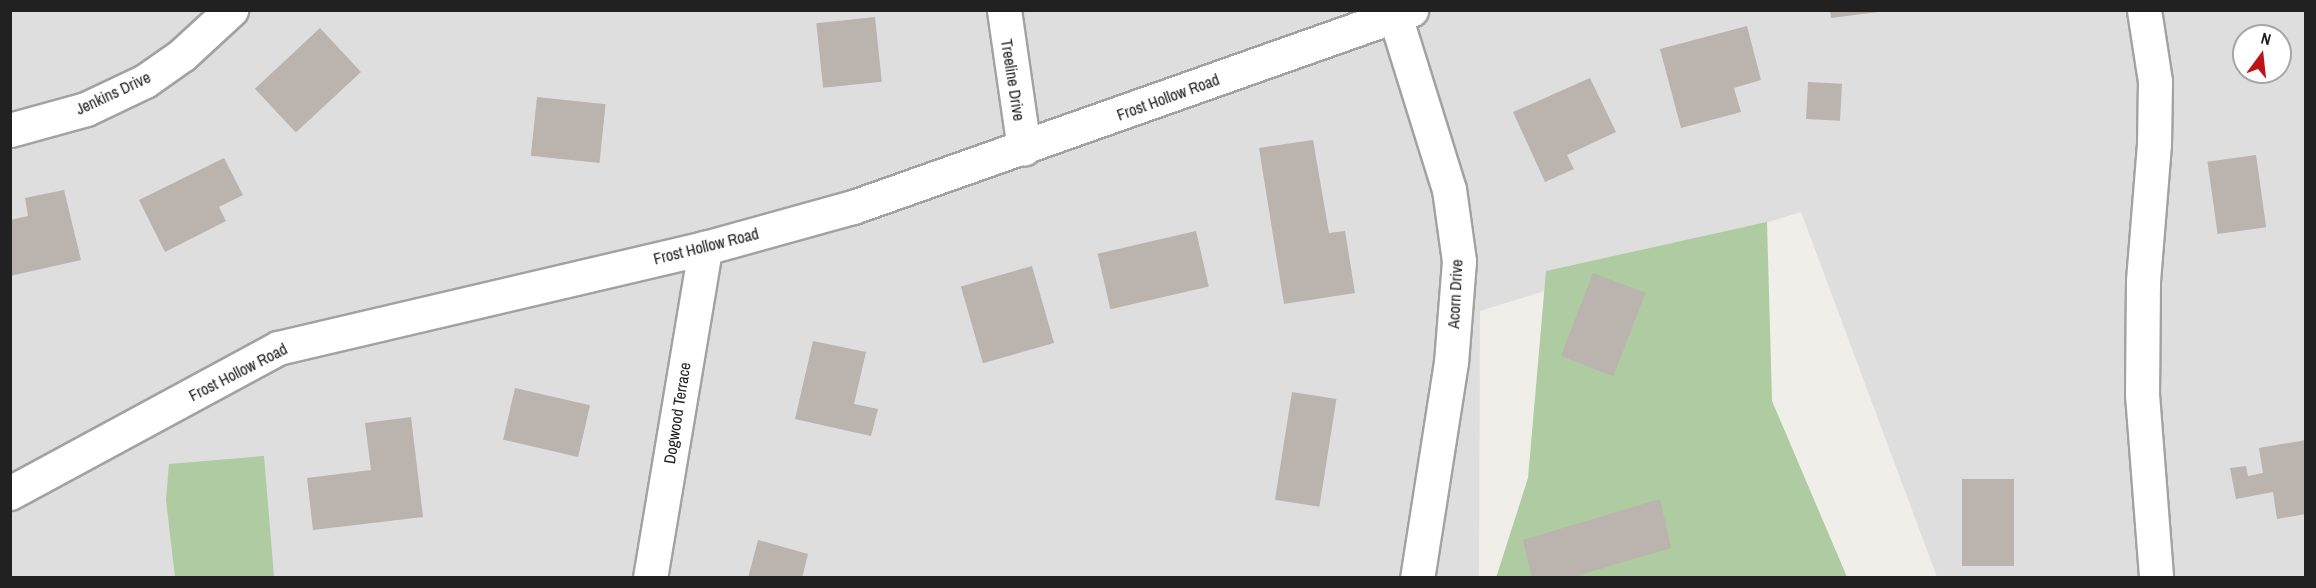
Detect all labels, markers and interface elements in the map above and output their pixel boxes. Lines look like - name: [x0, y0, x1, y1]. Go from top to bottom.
- north arrow: [2232, 24, 2292, 84]
- text: N: [2259, 27, 2274, 50]
- street label: Treeline Drive: [997, 38, 1029, 122]
- street label: Jenkins Drive: [73, 67, 153, 119]
- street label: Frost Hollow Road: [1114, 70, 1222, 124]
- street label: Frost Hollow Road: [651, 224, 761, 268]
- street label: Acorn Drive: [1444, 259, 1466, 329]
- street label: Frost Hollow Road: [186, 339, 290, 405]
- street label: Dogwood Terrace: [659, 361, 695, 465]

